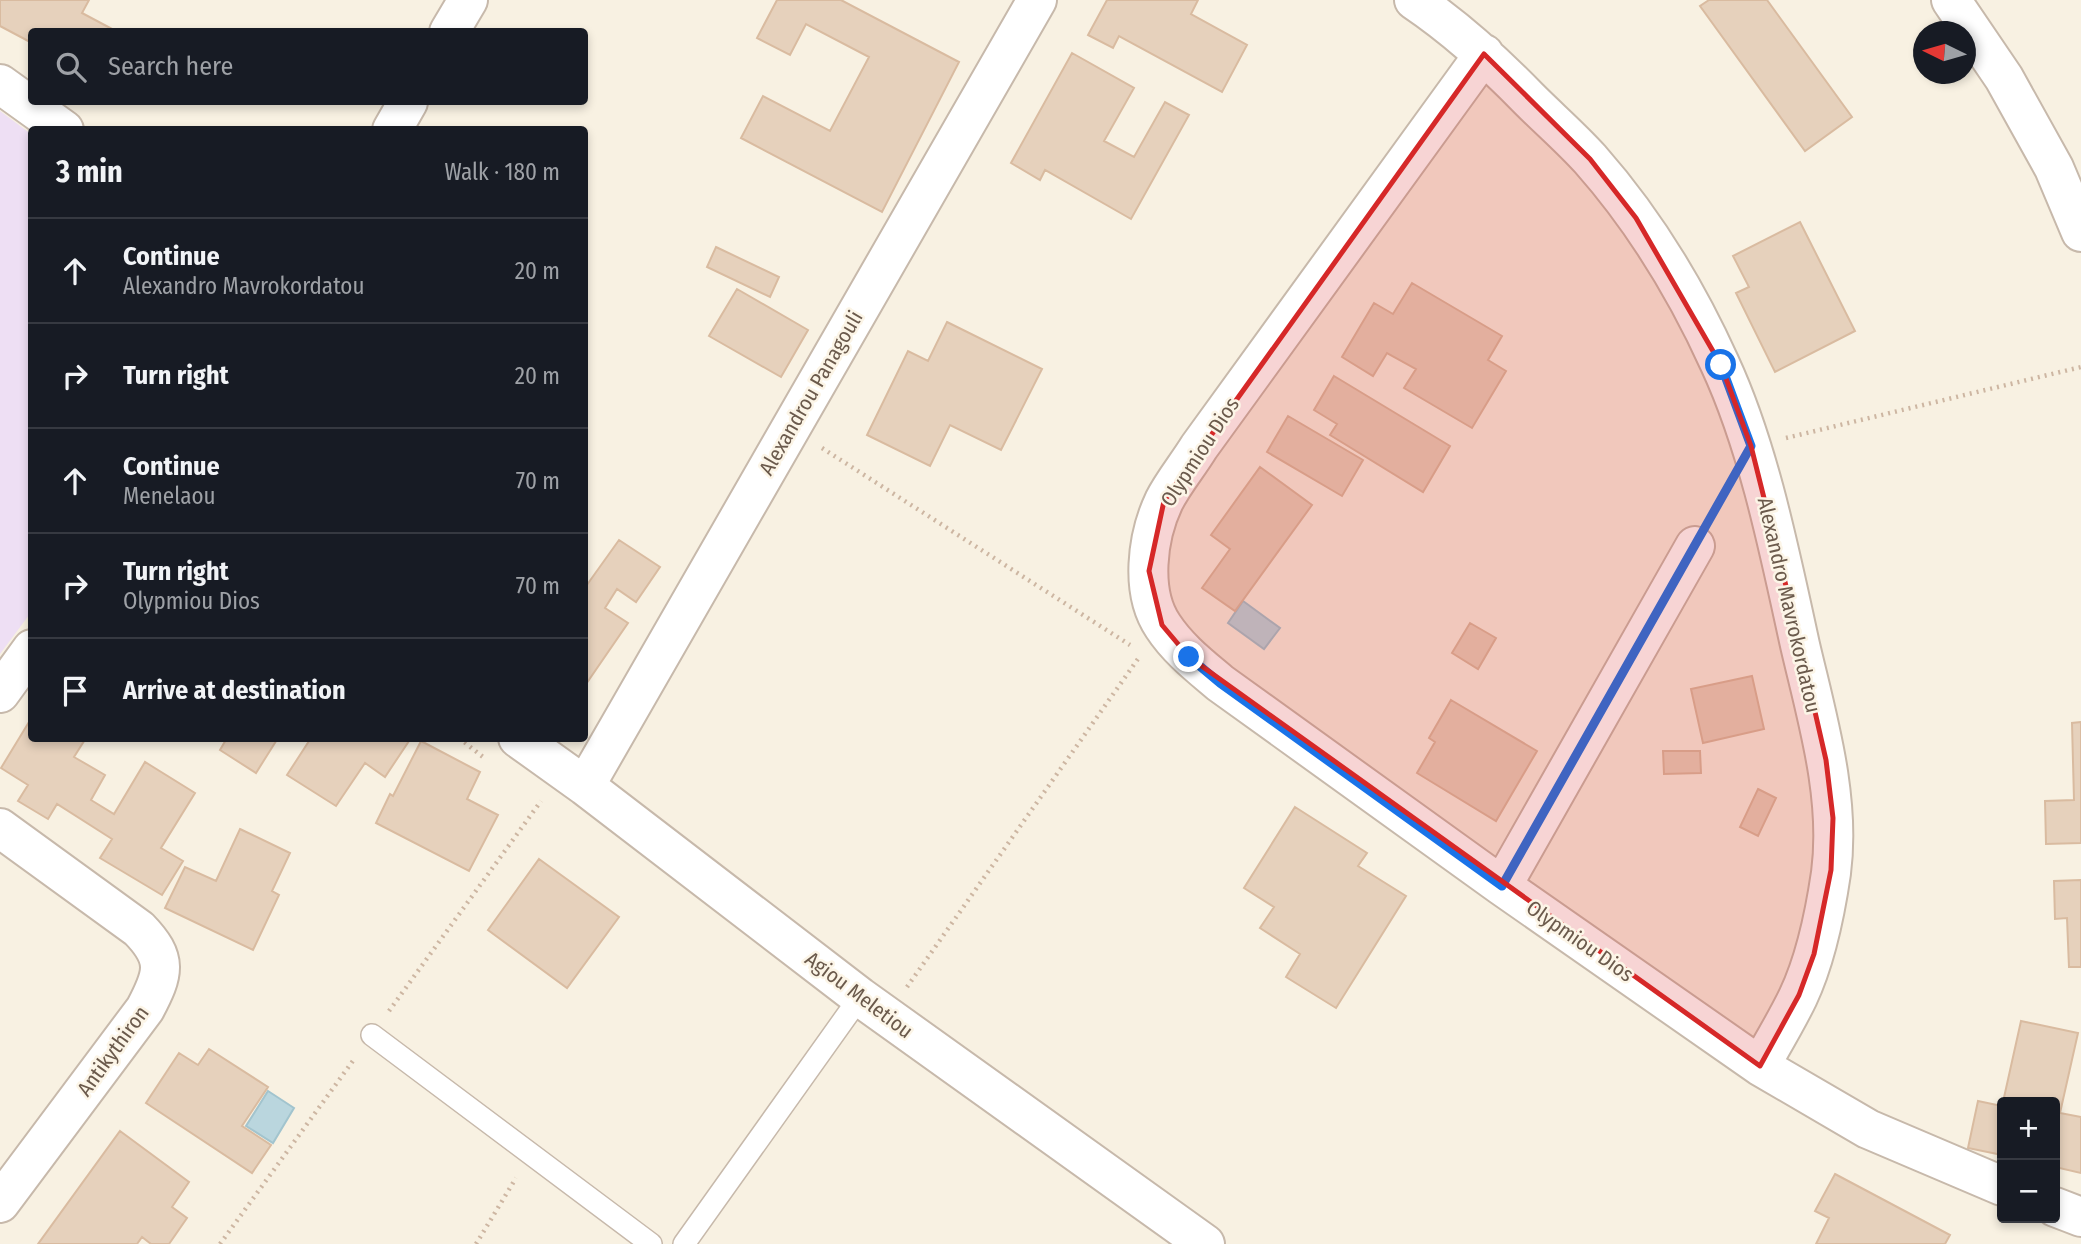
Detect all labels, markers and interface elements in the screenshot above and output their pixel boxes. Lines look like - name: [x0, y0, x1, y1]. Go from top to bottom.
- north arrow: [1913, 21, 1976, 84]
- search box: [28, 28, 588, 105]
- icon: search: [52, 48, 90, 86]
- text: Search here: [108, 51, 233, 82]
- text: 3 min: [56, 154, 123, 190]
- text: Walk · 180 m: [444, 158, 560, 186]
- text: Continue: [123, 241, 220, 272]
- icon: ahead: [56, 252, 94, 290]
- text: 20 m: [515, 257, 560, 285]
- text: Alexandro Mavrokordatou: [123, 272, 364, 300]
- street label: Alexandrou Panagouli: [753, 306, 869, 480]
- route start: [1705, 349, 1736, 380]
- icon: right: [56, 357, 94, 395]
- text: Turn right: [123, 360, 229, 391]
- text: 20 m: [515, 362, 560, 390]
- street label: Olypmiou Dios: [1155, 392, 1245, 511]
- text: Continue: [123, 451, 220, 482]
- icon: ahead: [56, 462, 94, 500]
- text: 70 m: [516, 467, 560, 495]
- text: Menelaou: [123, 482, 216, 510]
- street label: Alexandro Mavrokordatou: [1752, 495, 1826, 715]
- text: Turn right: [123, 556, 229, 587]
- icon: right: [56, 567, 94, 605]
- text: 70 m: [516, 572, 560, 600]
- text: Olypmiou Dios: [123, 587, 260, 615]
- route end: [1173, 641, 1204, 672]
- icon: arrive: [56, 672, 94, 710]
- text: Arrive at destination: [123, 675, 346, 706]
- street label: Olypmiou Dios: [1521, 895, 1639, 988]
- street label: Agiou Meletiou: [800, 946, 918, 1044]
- street label: Antikythiron: [71, 1001, 155, 1101]
- map controls: [1997, 1097, 2060, 1223]
- button: +: [1997, 1097, 2060, 1160]
- button: −: [1997, 1160, 2060, 1223]

